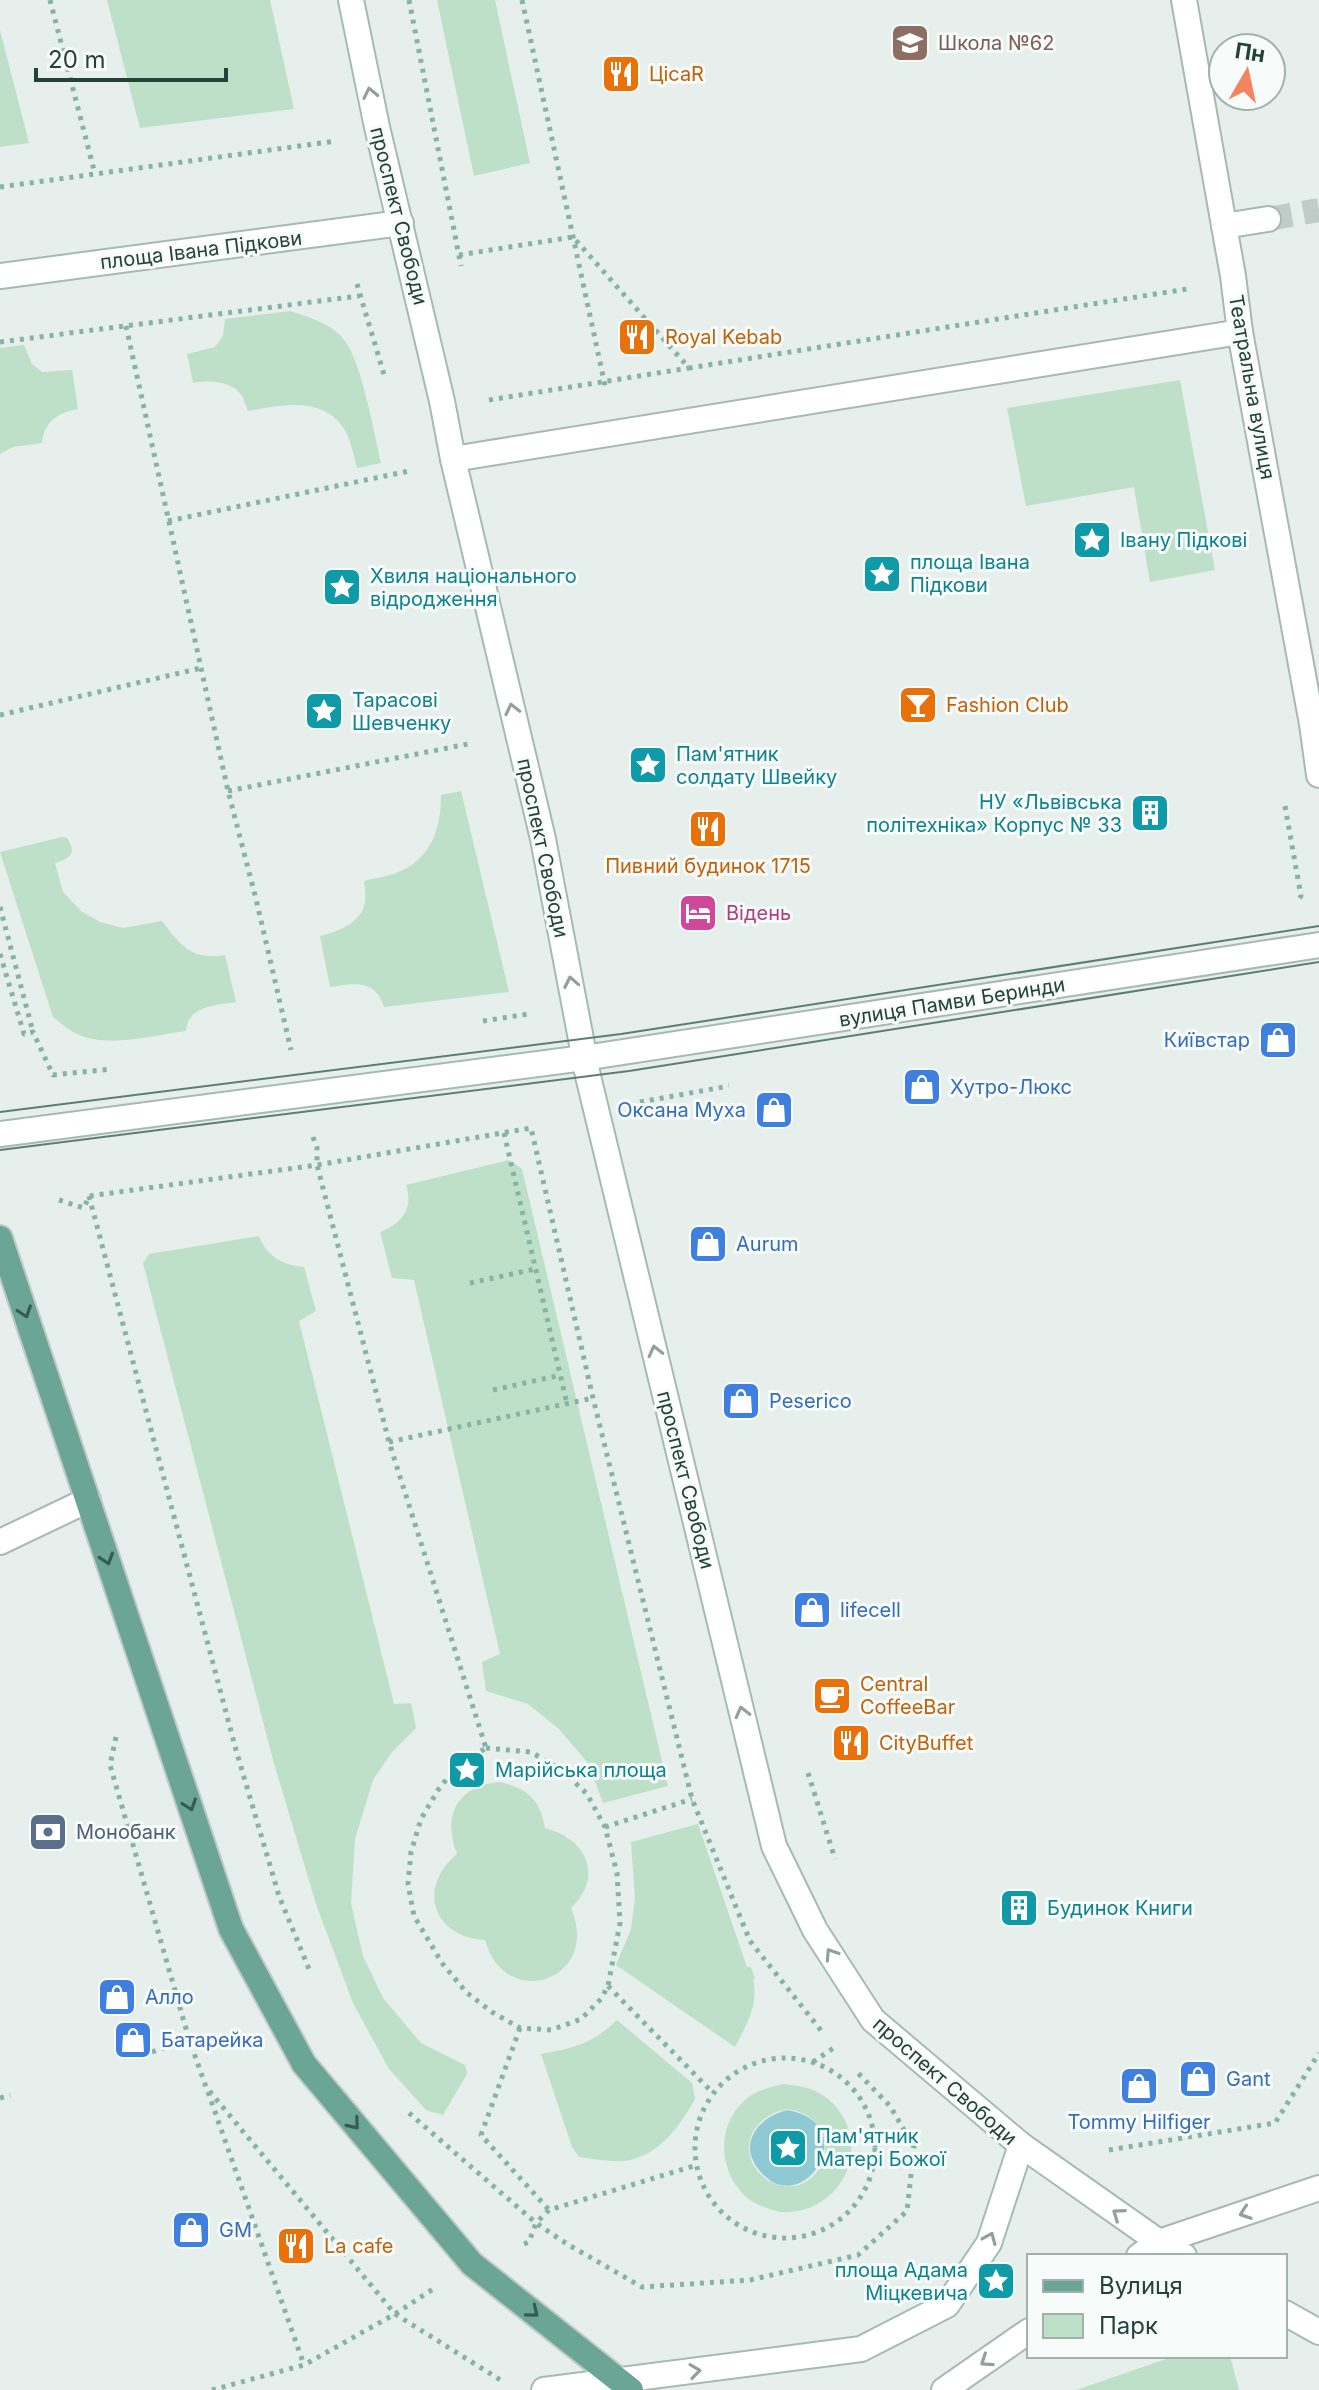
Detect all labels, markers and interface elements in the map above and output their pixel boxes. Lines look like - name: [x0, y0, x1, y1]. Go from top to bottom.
- school or university icon: Школа №62: [889, 22, 931, 64]
- place label: Школа №62: [938, 31, 1054, 55]
- scale bar: [36, 32, 226, 82]
- north arrow: [1207, 32, 1287, 112]
- text: Пн: [1233, 37, 1267, 67]
- text: 20 m: [48, 45, 106, 74]
- restaurant icon: ЦісаR: [600, 53, 642, 95]
- place label: ЦісаR: [649, 62, 704, 86]
- one-way arrow: [362, 87, 379, 100]
- street label: проспект Свободи: [365, 124, 433, 308]
- street label: площа Івана Підкови: [99, 226, 303, 274]
- street label: Театральна вулиця: [1224, 293, 1280, 481]
- restaurant icon: Royal Kebab: [616, 316, 658, 358]
- place label: Royal Kebab: [665, 325, 782, 349]
- place icon: Івану Підкові: [1071, 519, 1113, 561]
- place label: Івану Підкові: [1120, 528, 1247, 552]
- place label: площа Івана Підкови: [910, 550, 1030, 597]
- place icon: площа Івана Підкови: [861, 553, 903, 595]
- place label: Хвиля національного відродження: [370, 564, 577, 611]
- place icon: Хвиля національного відродження: [321, 566, 363, 608]
- bar icon: Fashion Club: [897, 684, 939, 726]
- place label: Тарасові Шевченку: [352, 688, 451, 735]
- place icon: Тарасові Шевченку: [303, 690, 345, 732]
- place label: Fashion Club: [946, 693, 1069, 717]
- one-way arrow: [504, 702, 521, 716]
- place label: Пам'ятник солдату Швейку: [676, 742, 837, 789]
- place icon: Пам'ятник солдату Швейку: [627, 744, 669, 786]
- street label: проспект Свободи: [512, 756, 574, 940]
- place label: НУ «Львівська політехніка» Корпус № 33: [866, 790, 1122, 837]
- building icon: НУ «Львівська політехніка» Корпус № 33: [1129, 792, 1171, 834]
- restaurant icon: Пивний будинок 1715: [687, 808, 729, 850]
- place label: Пивний будинок 1715: [605, 854, 811, 878]
- hotel icon: Відень: [677, 892, 719, 934]
- place label: Відень: [726, 901, 791, 925]
- street label: вулиця Памви Беринди: [837, 972, 1067, 1032]
- one-way arrow: [563, 975, 580, 988]
- shop icon: Київстар: [1257, 1019, 1299, 1061]
- place label: Київстар: [1164, 1028, 1250, 1052]
- shop icon: Хутро-Люкс: [901, 1066, 943, 1108]
- place label: Хутро-Люкс: [950, 1075, 1072, 1099]
- shop icon: Оксана Муха: [753, 1089, 795, 1131]
- place label: Оксана Муха: [617, 1098, 746, 1122]
- shop icon: Aurum: [687, 1223, 729, 1265]
- place label: Aurum: [736, 1232, 799, 1256]
- one-way arrow: [15, 1304, 31, 1318]
- one-way arrow: [647, 1344, 664, 1358]
- shop icon: Peserico: [720, 1380, 762, 1422]
- street label: проспект Свободи: [652, 1388, 720, 1572]
- place label: Peserico: [769, 1389, 852, 1413]
- one-way arrow: [98, 1551, 114, 1565]
- shop icon: lifecell: [791, 1589, 833, 1631]
- place label: lifecell: [840, 1598, 901, 1622]
- place label: Central CoffeeBar: [860, 1672, 956, 1719]
- cafe icon: Central CoffeeBar: [811, 1675, 853, 1717]
- one-way arrow: [734, 1706, 751, 1720]
- restaurant icon: CityBuffet: [830, 1722, 872, 1764]
- place label: CityBuffet: [879, 1731, 974, 1755]
- place icon: Марійська площа: [446, 1749, 488, 1791]
- place label: Марійська площа: [495, 1758, 667, 1782]
- one-way arrow: [180, 1798, 196, 1812]
- bank icon: Монобанк: [27, 1811, 69, 1853]
- place label: Монобанк: [76, 1820, 176, 1844]
- building icon: Будинок Книги: [998, 1887, 1040, 1929]
- place label: Будинок Книги: [1047, 1896, 1193, 1920]
- one-way arrow: [825, 1949, 840, 1963]
- shop icon: Алло: [96, 1976, 138, 2018]
- place label: Алло: [145, 1985, 194, 2009]
- street label: проспект Свободи: [868, 2012, 1022, 2150]
- shop icon: Батарейка: [112, 2019, 154, 2061]
- place label: Батарейка: [161, 2028, 264, 2052]
- shop icon: Gant: [1177, 2058, 1219, 2100]
- shop icon: Tommy Hilfiger: [1118, 2065, 1160, 2107]
- place label: Gant: [1226, 2067, 1271, 2091]
- place label: Tommy Hilfiger: [1067, 2110, 1211, 2134]
- one-way arrow: [344, 2114, 359, 2129]
- place label: Пам'ятник Матері Божої: [816, 2124, 947, 2171]
- place icon: Пам'ятник Матері Божої: [767, 2127, 809, 2169]
- one-way arrow: [1239, 2204, 1253, 2220]
- shop icon: GM: [170, 2209, 212, 2251]
- one-way arrow: [1113, 2209, 1127, 2223]
- place label: GM: [219, 2218, 252, 2242]
- restaurant icon: La cafe: [275, 2225, 317, 2267]
- one-way arrow: [980, 2231, 997, 2245]
- place label: La cafe: [324, 2234, 394, 2258]
- legend: [1027, 2254, 1287, 2358]
- place label: площа Адама Міцкевича: [835, 2258, 968, 2305]
- place icon: площа Адама Міцкевича: [975, 2260, 1017, 2302]
- text: Вулиця: [1099, 2271, 1183, 2300]
- one-way arrow: [524, 2303, 539, 2317]
- text: Парк: [1099, 2311, 1158, 2340]
- one-way arrow: [981, 2351, 995, 2366]
- one-way arrow: [688, 2363, 702, 2380]

